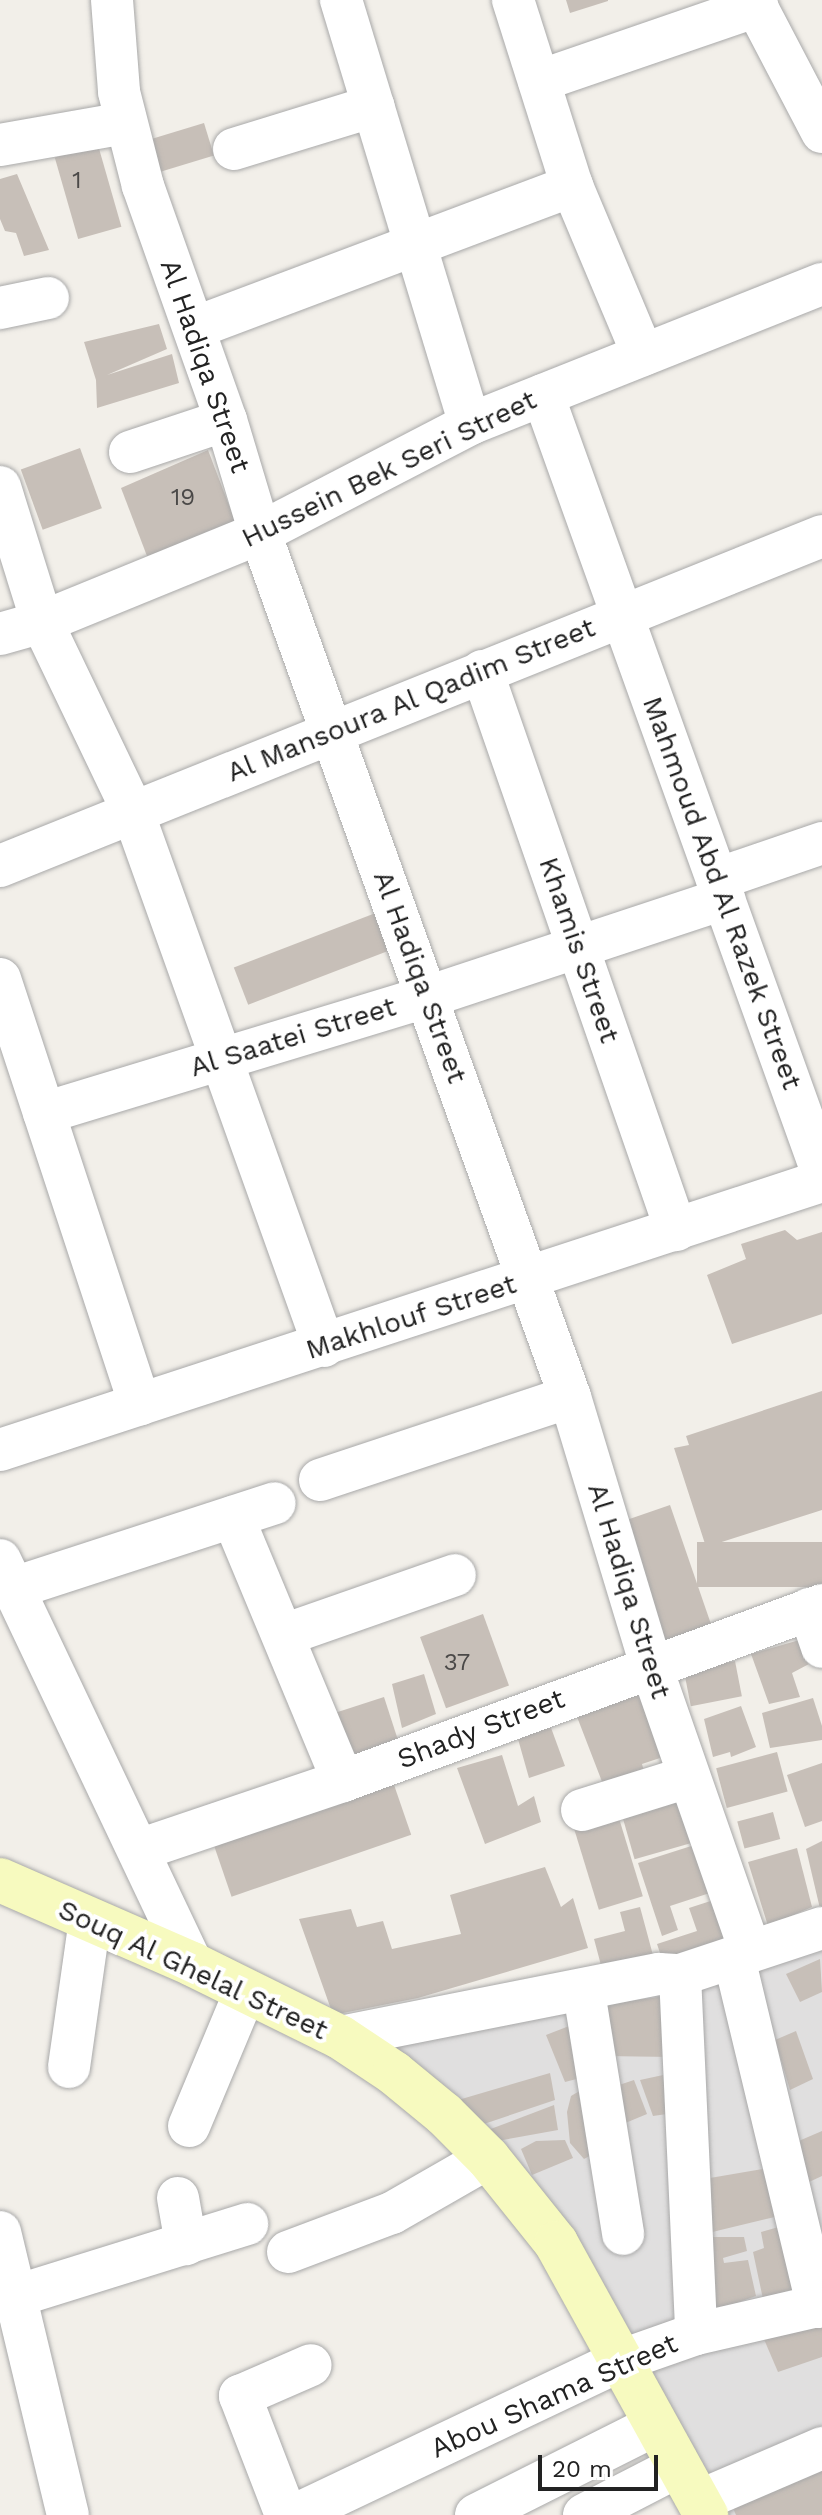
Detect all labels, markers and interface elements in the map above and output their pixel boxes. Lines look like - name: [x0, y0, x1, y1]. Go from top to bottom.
- house number: 1: [72, 167, 82, 195]
- street label: Al Hadiqa Street: [152, 254, 258, 478]
- street label: Hussein Bek Seri Street: [236, 383, 542, 555]
- house number: 19: [171, 484, 195, 512]
- street label: Al Mansoura Al Qadim Street: [220, 610, 602, 790]
- street label: Mahmoud Abd Al Razek Street: [634, 690, 810, 1096]
- street label: Khamis Street: [531, 853, 627, 1047]
- street label: Al Hadiqa Street: [366, 866, 474, 1088]
- street label: Al Saatei Street: [185, 990, 401, 1084]
- street label: Makhlouf Street: [301, 1267, 521, 1367]
- street label: Al Hadiqa Street: [580, 1478, 678, 1704]
- house number: 37: [444, 1649, 470, 1677]
- street label: Shady Street: [392, 1682, 570, 1776]
- street label: Souq Al Ghelal Street: [52, 1892, 334, 2048]
- street label: Abou Shama Street: [425, 2326, 683, 2466]
- scale bar: [542, 2439, 662, 2489]
- text: 20 m: [552, 2455, 612, 2483]

